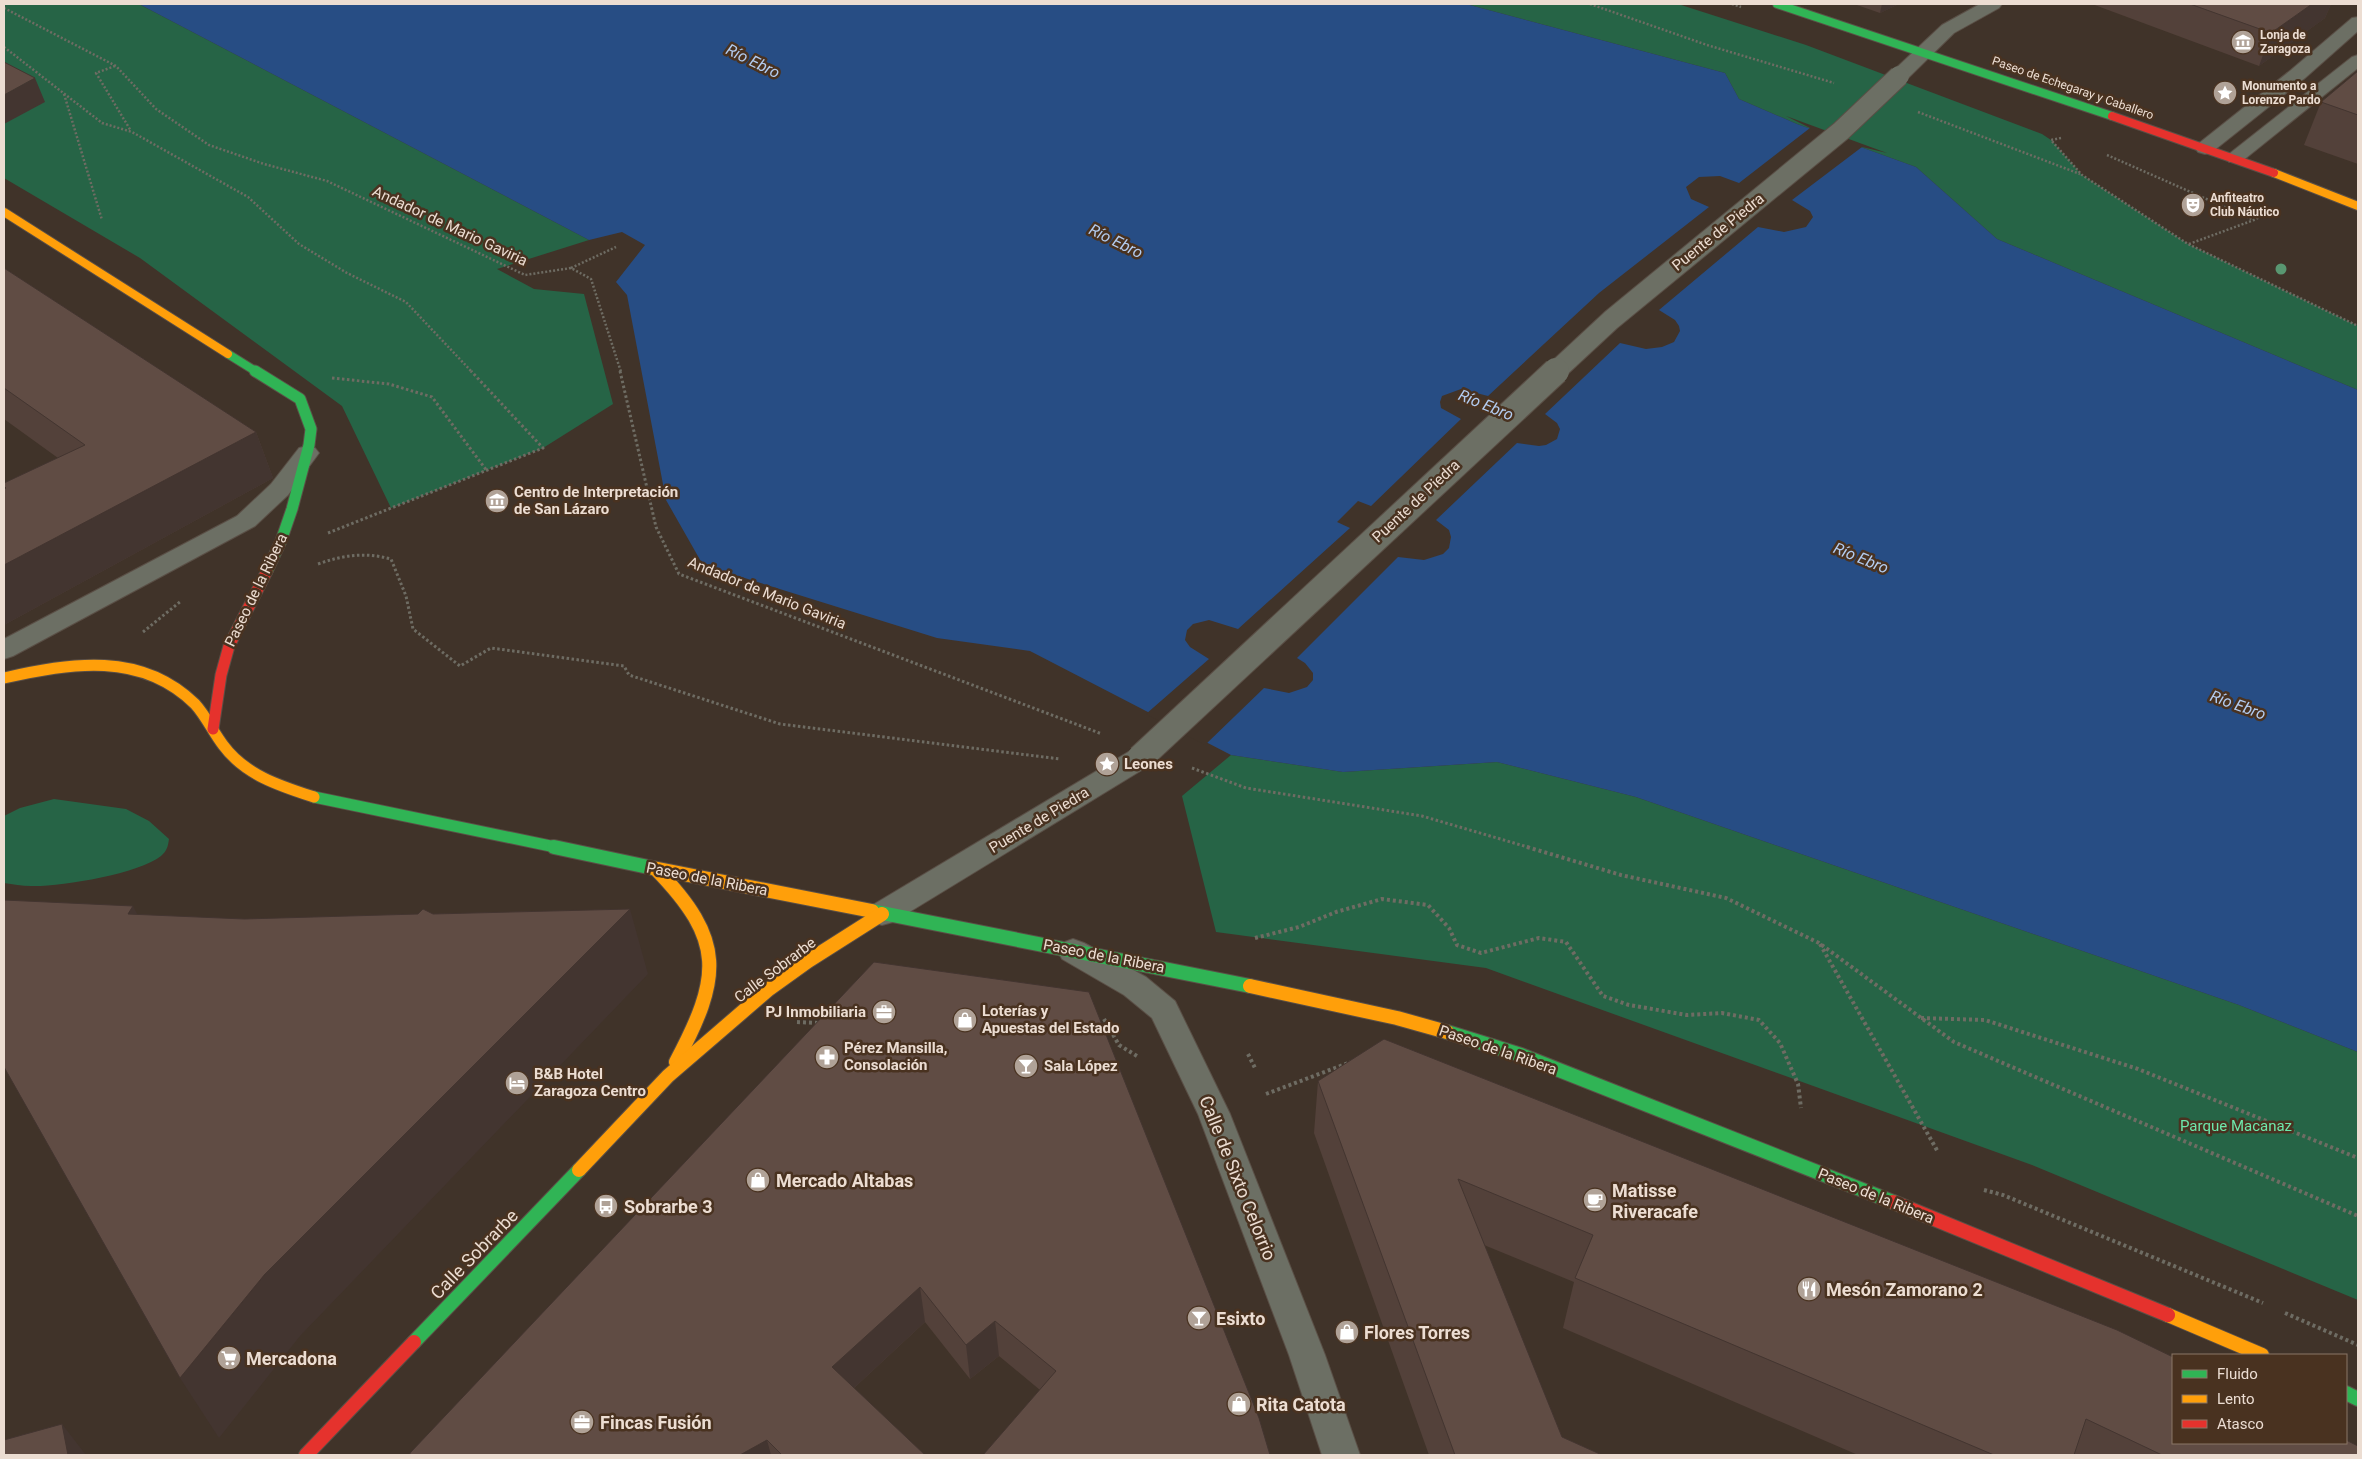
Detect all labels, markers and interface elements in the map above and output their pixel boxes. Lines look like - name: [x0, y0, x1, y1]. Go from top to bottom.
- place label: Lonja de Zaragoza: [2260, 28, 2311, 56]
- museum icon: Lonja de Zaragoza: [2230, 29, 2256, 55]
- water label: Río Ebro: [723, 40, 783, 82]
- street label: Paseo de Echegaray y Caballero: [1990, 54, 2156, 122]
- place label: Monumento a Lorenzo Pardo: [2242, 79, 2321, 107]
- place icon: Monumento a Lorenzo Pardo: [2212, 80, 2238, 106]
- street label: Andador de Mario Gaviria: [370, 182, 530, 270]
- street label: Puente de Piedra: [1668, 189, 1768, 275]
- place label: Anfiteatro Club Náutico: [2210, 191, 2280, 219]
- theatre icon: Anfiteatro Club Náutico: [2180, 192, 2206, 218]
- water label: Río Ebro: [1086, 220, 1146, 262]
- water label: Río Ebro: [1456, 385, 1516, 425]
- street label: Puente de Piedra: [1368, 456, 1464, 546]
- place label: Centro de Interpretación de San Lázaro: [514, 483, 678, 518]
- museum icon: Centro de Interpretación de San Lázaro: [484, 488, 510, 514]
- street label: Paseo de la Ribera: [221, 531, 291, 649]
- water label: Río Ebro: [1831, 538, 1891, 578]
- street label: Andador de Mario Gaviria: [685, 553, 849, 633]
- water label: Río Ebro: [2208, 686, 2268, 724]
- place icon: Leones: [1094, 751, 1120, 777]
- place label: Leones: [1124, 755, 1173, 773]
- street label: Puente de Piedra: [986, 783, 1092, 857]
- street label: Paseo de la Ribera: [645, 858, 769, 900]
- street label: Calle Sobrarbe: [731, 934, 819, 1006]
- street label: Paseo de la Ribera: [1042, 935, 1166, 977]
- office icon: PJ Inmobiliaria: [871, 999, 897, 1025]
- place label: Loterías y Apuestas del Estado: [982, 1002, 1119, 1037]
- place label: PJ Inmobiliaria: [765, 1003, 866, 1021]
- shop icon: Loterías y Apuestas del Estado: [952, 1007, 978, 1033]
- street label: Paseo de la Ribera: [1437, 1021, 1559, 1079]
- place label: Pérez Mansilla, Consolación: [844, 1039, 947, 1074]
- pharmacy icon: Pérez Mansilla, Consolación: [814, 1044, 840, 1070]
- bar icon: Sala López: [1013, 1053, 1039, 1079]
- place label: Sala López: [1044, 1057, 1118, 1075]
- place label: B&B Hotel Zaragoza Centro: [534, 1065, 646, 1100]
- hotel icon: B&B Hotel Zaragoza Centro: [504, 1070, 530, 1096]
- street label: Calle de Sixto Celorrio: [1195, 1093, 1281, 1263]
- park label: Parque Macanaz: [2180, 1117, 2292, 1135]
- street label: Paseo de la Ribera: [1815, 1165, 1937, 1227]
- shop icon: Mercado Altabas: [745, 1167, 771, 1193]
- place label: Mercado Altabas: [776, 1170, 913, 1191]
- place label: Matisse Riveracafe: [1612, 1180, 1698, 1222]
- cafe icon: Matisse Riveracafe: [1582, 1187, 1608, 1213]
- bus stop icon: Sobrarbe 3: [593, 1193, 619, 1219]
- place label: Sobrarbe 3: [624, 1196, 713, 1217]
- street label: Calle Sobrarbe: [426, 1205, 522, 1303]
- restaurant icon: Mesón Zamorano 2: [1796, 1276, 1822, 1302]
- place label: Mesón Zamorano 2: [1826, 1279, 1983, 1300]
- bar icon: Esixto: [1186, 1305, 1212, 1331]
- place label: Esixto: [1216, 1308, 1265, 1329]
- shop icon: Flores Torres: [1334, 1319, 1360, 1345]
- place label: Flores Torres: [1364, 1322, 1470, 1343]
- supermarket icon: Mercadona: [216, 1345, 242, 1371]
- place label: Mercadona: [246, 1348, 337, 1369]
- legend: [2172, 1354, 2347, 1444]
- text: Fluido: [2217, 1365, 2258, 1383]
- text: Lento: [2217, 1390, 2255, 1408]
- shop icon: Rita Catota: [1226, 1391, 1252, 1417]
- place label: Rita Catota: [1256, 1394, 1346, 1415]
- office icon: Fincas Fusión: [569, 1409, 595, 1435]
- place label: Fincas Fusión: [600, 1412, 712, 1433]
- text: Atasco: [2217, 1415, 2264, 1433]

